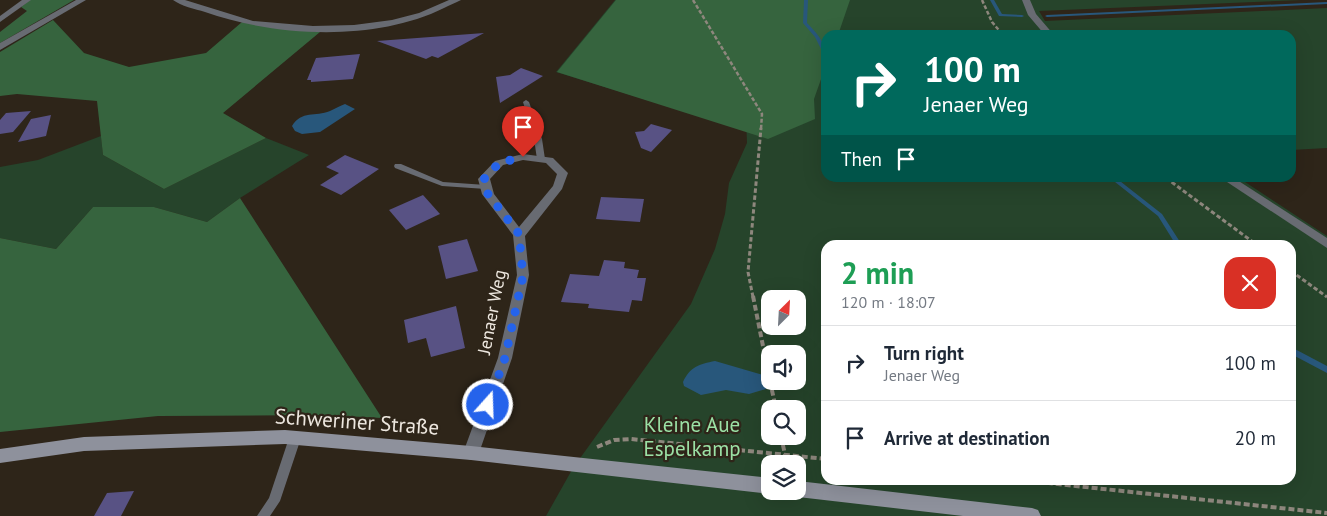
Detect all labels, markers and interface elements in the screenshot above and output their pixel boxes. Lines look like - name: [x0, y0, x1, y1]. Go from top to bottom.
- text: 100 m: [924, 46, 1021, 92]
- icon: right: [841, 50, 906, 115]
- text: Jenaer Weg: [924, 90, 1029, 118]
- pin: [502, 106, 544, 157]
- icon: arrive: [509, 113, 537, 141]
- icon: arrive: [892, 145, 920, 173]
- text: Then: [841, 147, 882, 171]
- text: 2 min: [841, 253, 914, 292]
- button: close: [1224, 257, 1276, 309]
- street label: Jenaer Weg: [472, 268, 511, 357]
- north arrow: [761, 290, 806, 335]
- map controls: [761, 290, 806, 500]
- text: 120 m · 18:07: [841, 292, 936, 312]
- text: Turn right: [884, 341, 964, 365]
- button: sound: [761, 345, 806, 390]
- icon: right: [841, 349, 869, 377]
- text: 100 m: [1224, 351, 1276, 375]
- text: Jenaer Weg: [884, 365, 960, 385]
- position arrow: [461, 378, 513, 430]
- button: search: [761, 400, 806, 445]
- street label: Schweriner Straße: [274, 402, 440, 441]
- park label: Kleine Aue Espelkamp: [643, 411, 741, 462]
- icon: arrive: [841, 424, 869, 452]
- text: Arrive at destination: [884, 426, 1050, 450]
- text: 20 m: [1235, 426, 1276, 450]
- button: layers: [761, 455, 806, 500]

